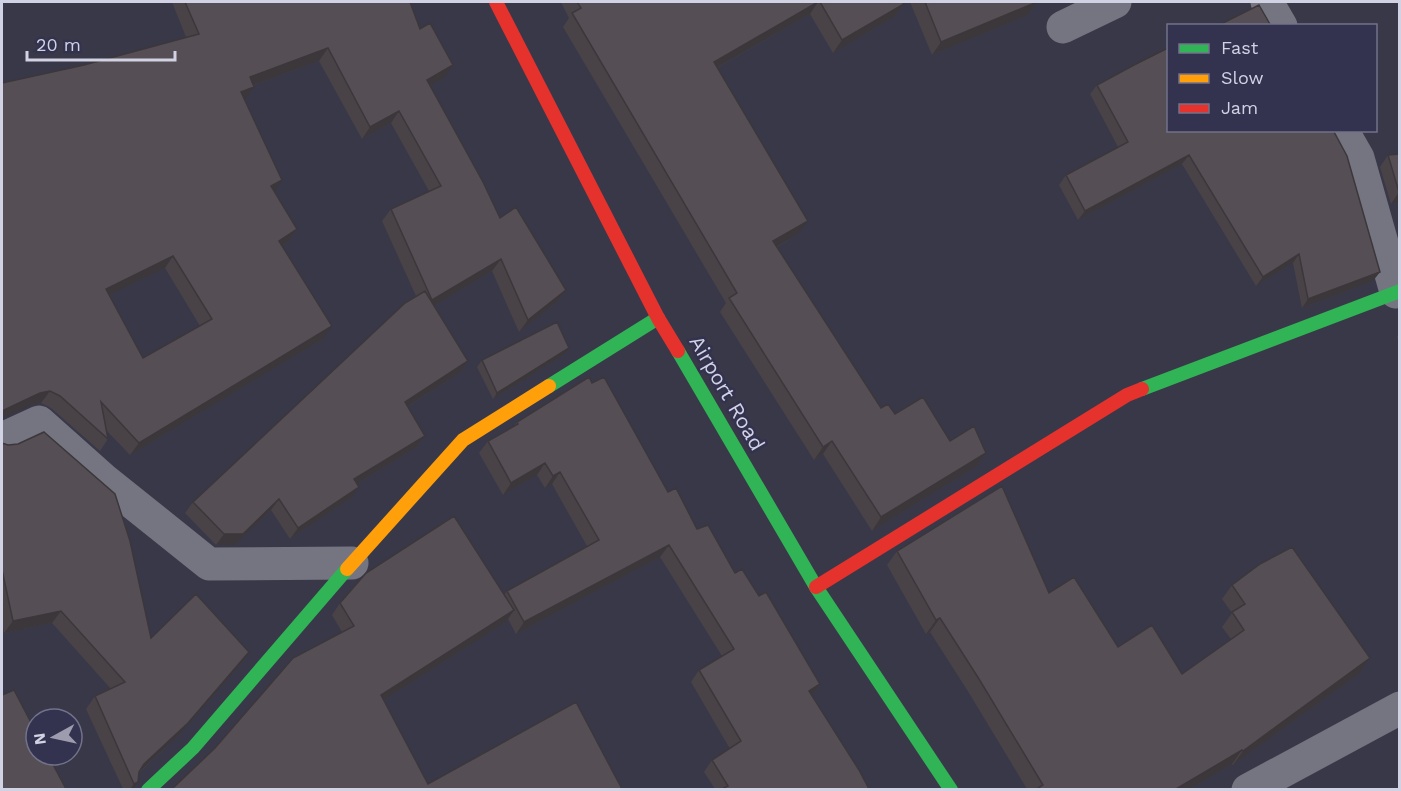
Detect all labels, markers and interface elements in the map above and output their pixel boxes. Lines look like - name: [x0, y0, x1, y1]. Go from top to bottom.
- scale bar: [27, 24, 176, 62]
- legend: [1167, 24, 1377, 132]
- text: 20 m: [36, 34, 81, 55]
- text: Fast: [1221, 37, 1259, 58]
- text: Slow: [1221, 67, 1264, 88]
- text: Jam: [1221, 97, 1258, 118]
- street label: Airport Road: [684, 331, 770, 455]
- north arrow: [24, 707, 84, 767]
- text: N: [29, 732, 50, 746]

